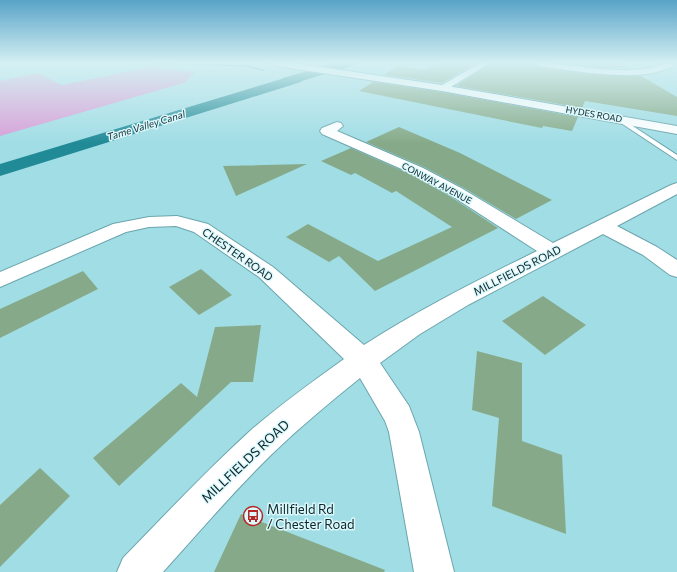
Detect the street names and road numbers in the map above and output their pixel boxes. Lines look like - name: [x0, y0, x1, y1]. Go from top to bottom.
- street label: HYDES ROAD: [565, 104, 624, 124]
- street label: CONWAY AVENUE: [400, 160, 474, 206]
- street label: CHESTER ROAD: [200, 225, 276, 283]
- street label: MILLFIELDS ROAD: [471, 242, 563, 298]
- street label: MILLFIELDS ROAD: [198, 416, 292, 506]

